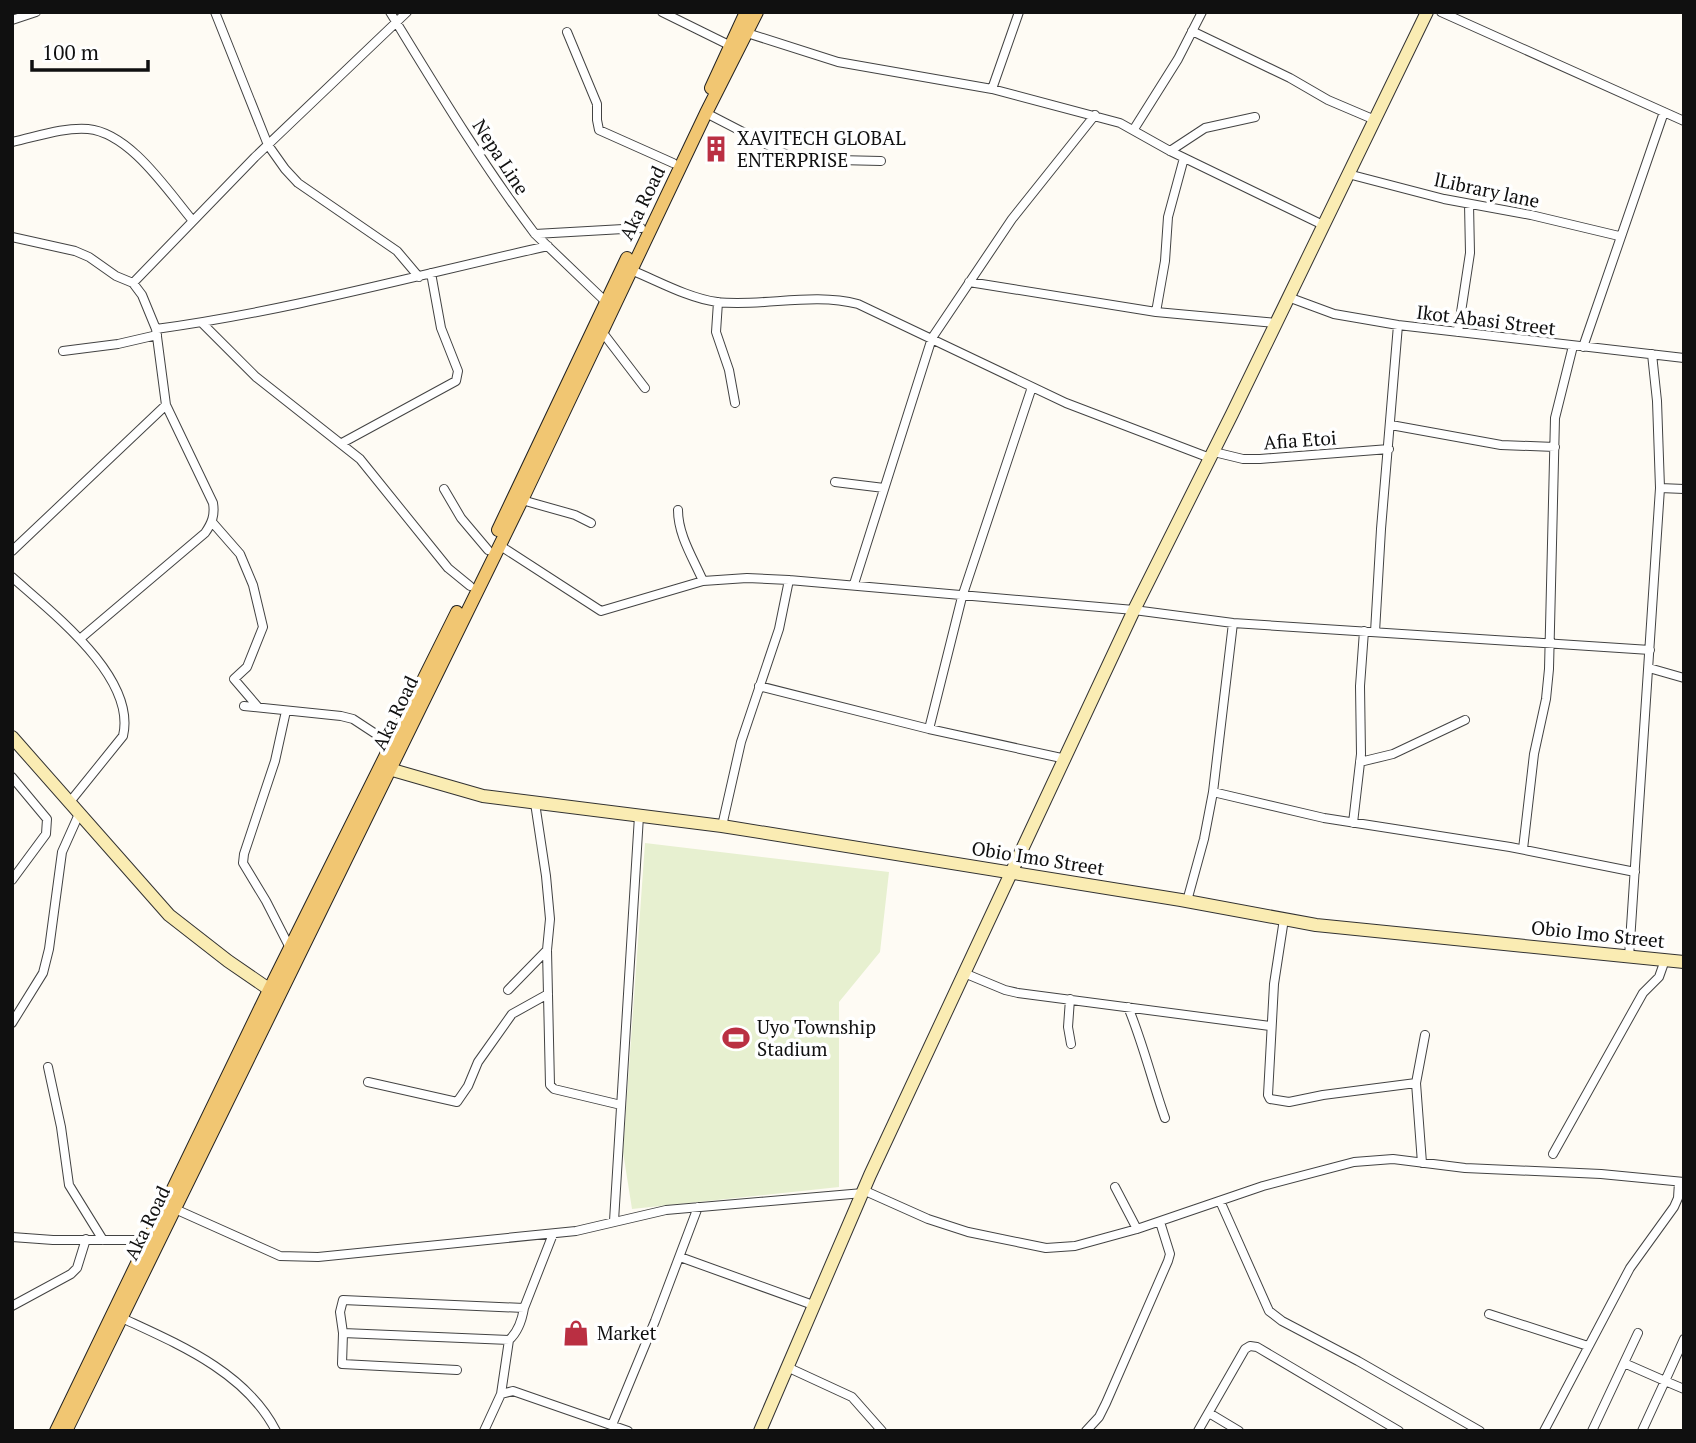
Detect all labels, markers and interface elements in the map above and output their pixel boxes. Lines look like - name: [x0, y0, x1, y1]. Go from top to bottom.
- scale bar: [32, 28, 147, 72]
- text: 100 m: [42, 38, 99, 66]
- street label: Nepa Line: [468, 114, 535, 199]
- place label: XAVITECH GLOBAL ENTERPRISE: [737, 125, 906, 172]
- building icon: XAVITECH GLOBAL ENTERPRISE: [701, 134, 731, 164]
- street label: Aka Road: [613, 161, 670, 244]
- street label: lLibrary lane: [1432, 166, 1542, 213]
- street label: Ikot Abasi Street: [1415, 299, 1557, 340]
- street label: Afia Etoi: [1263, 424, 1337, 455]
- street label: Aka Road: [366, 671, 423, 754]
- street label: Obio Imo Street: [970, 835, 1106, 880]
- street label: Obio Imo Street: [1530, 914, 1666, 953]
- place label: Uyo Township Stadium: [757, 1014, 876, 1061]
- sports icon: Uyo Township Stadium: [721, 1023, 751, 1053]
- street label: Aka Road: [118, 1181, 175, 1264]
- shop icon: Market: [561, 1318, 591, 1348]
- place label: Market: [597, 1320, 657, 1345]

